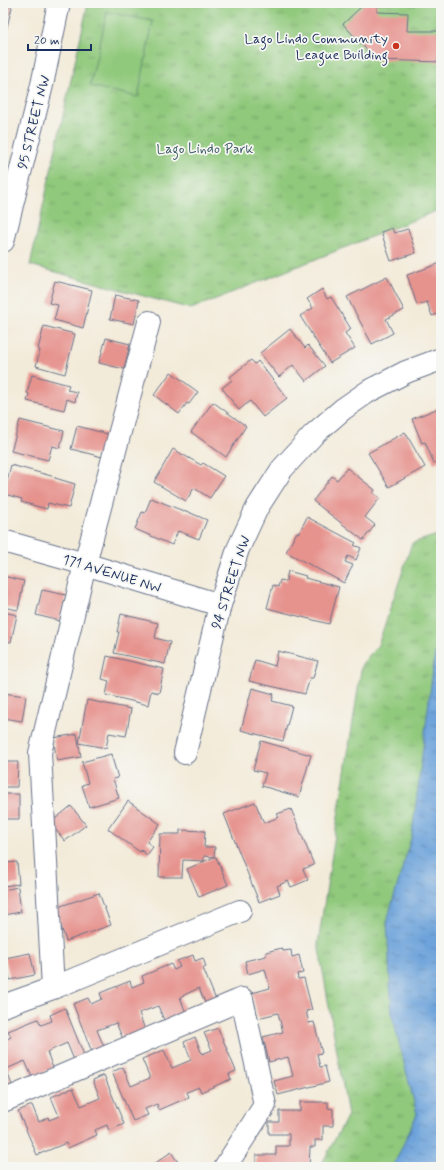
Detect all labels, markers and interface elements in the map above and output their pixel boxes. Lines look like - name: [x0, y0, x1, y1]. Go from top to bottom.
- scale bar: [28, 26, 91, 52]
- place label: Lago Lindo Community League Building: [244, 30, 388, 66]
- text: 20 m: [34, 33, 60, 49]
- marker: Lago Lindo Community League Building: [391, 41, 401, 51]
- street label: 95 STREET NW: [14, 73, 54, 171]
- park label: Lago Lindo Park: [157, 140, 254, 160]
- street label: 94 STREET NW: [207, 533, 255, 631]
- street label: 171 AVENUE NW: [60, 550, 163, 598]

